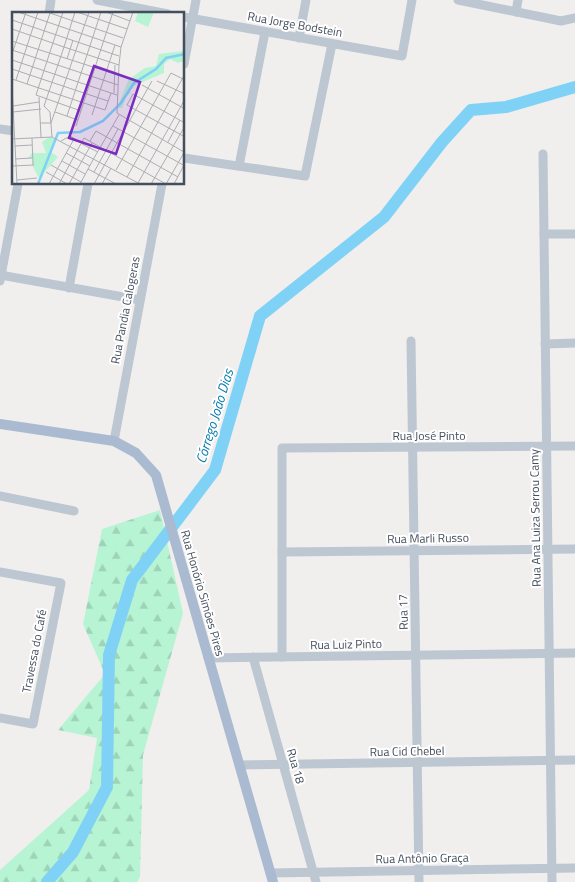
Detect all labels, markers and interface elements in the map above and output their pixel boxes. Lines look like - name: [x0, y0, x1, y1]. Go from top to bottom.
- street label: Rua Jorge Bodstein: [246, 6, 344, 42]
- inset map: [12, 12, 185, 185]
- street label: Rua Pandia Calogeras: [105, 254, 145, 365]
- water label: Córrego João Dias: [190, 365, 239, 466]
- street label: Rua José Pinto: [392, 426, 466, 445]
- street label: Rua Ana Luiza Serrou Camy: [524, 449, 546, 587]
- street label: Rua Honório Simões Pires: [176, 528, 230, 659]
- street label: Rua Marli Russo: [387, 528, 469, 548]
- street label: Rua 17: [393, 594, 413, 630]
- street label: Travessa do Café: [17, 608, 51, 694]
- street label: Rua Luiz Pinto: [310, 634, 382, 654]
- street label: Rua Cid Chebel: [369, 741, 445, 761]
- street label: Rua 18: [282, 746, 310, 786]
- street label: Rua Antônio Graça: [375, 848, 469, 868]

